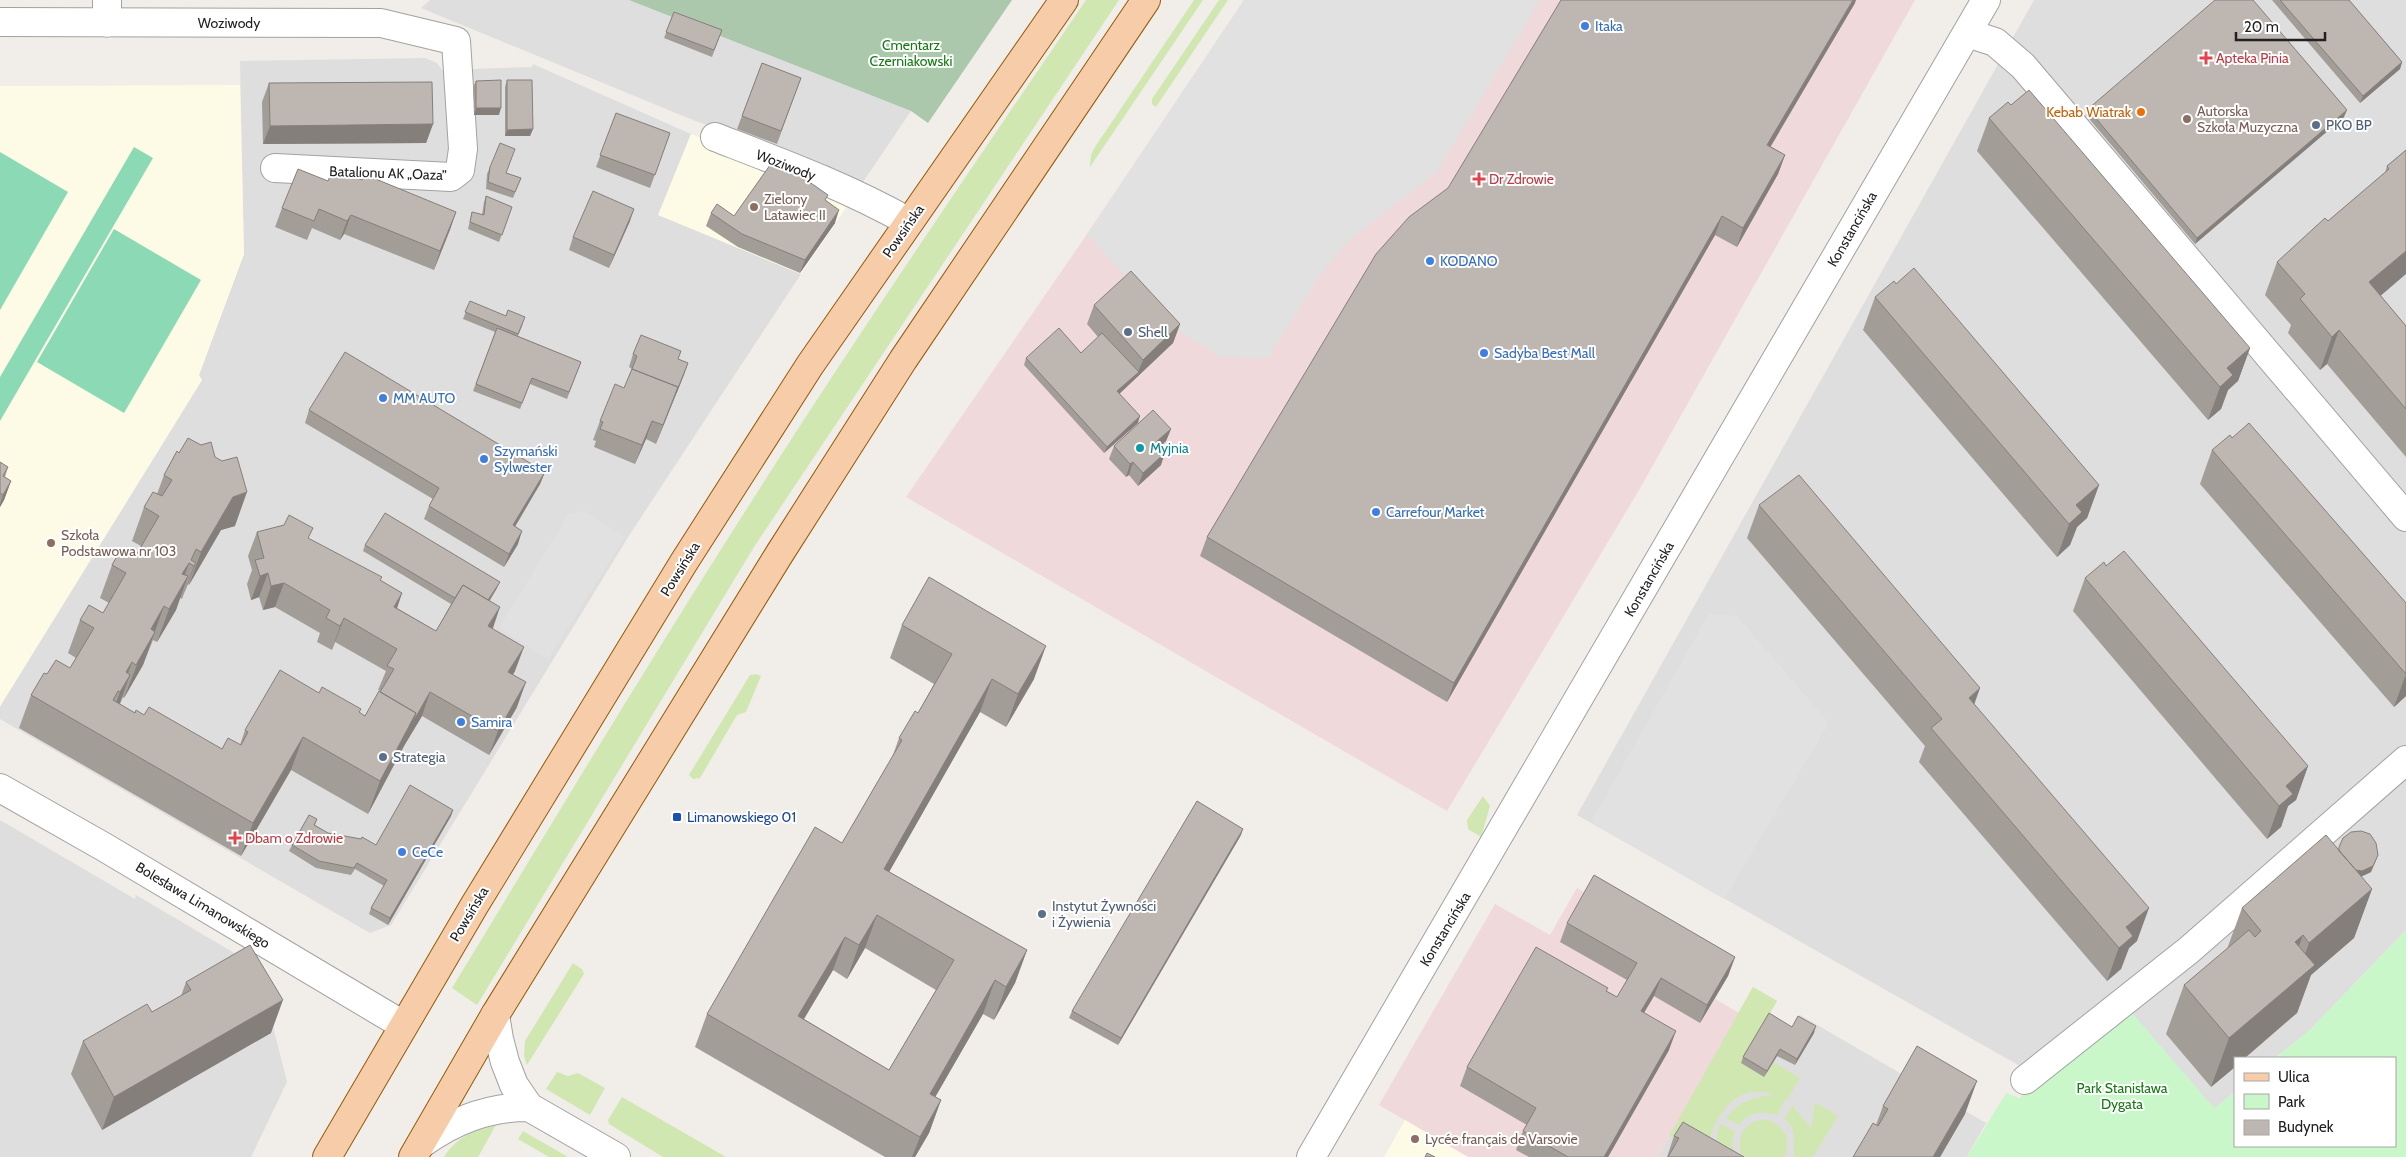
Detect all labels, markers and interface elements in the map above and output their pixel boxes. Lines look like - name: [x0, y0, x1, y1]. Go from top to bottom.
- scale bar: [2236, 10, 2325, 42]
- street label: Woziwody: [198, 14, 260, 32]
- place label: Itaka: [1595, 17, 1623, 35]
- text: 20 m: [2244, 18, 2279, 36]
- marker: Itaka: [1579, 20, 1591, 32]
- park label: Cmentarz Czerniakowski: [870, 36, 953, 70]
- place label: Apteka Pinia: [2216, 49, 2289, 67]
- marker: Apteka Pinia: [2200, 52, 2212, 64]
- place label: Autorska Szkoła Muzyczna: [2197, 102, 2298, 136]
- place label: Kebab Wiatrak: [2046, 103, 2132, 121]
- marker: Kebab Wiatrak: [2135, 106, 2147, 118]
- marker: Autorska Szkoła Muzyczna: [2181, 113, 2193, 125]
- place label: PKO BP: [2326, 116, 2372, 134]
- marker: PKO BP: [2310, 119, 2322, 131]
- street label: Woziwody: [754, 145, 818, 185]
- street label: Batalionu AK „Oaza”: [329, 162, 447, 184]
- place label: Dr Zdrowie: [1489, 170, 1554, 188]
- marker: Dr Zdrowie: [1473, 173, 1485, 185]
- street label: Konstancińska: [1823, 188, 1881, 270]
- place label: Zielony Latawiec II: [764, 190, 826, 224]
- marker: Zielony Latawiec II: [748, 201, 760, 213]
- street label: Powsińska: [878, 201, 928, 261]
- place label: KODANO: [1440, 252, 1498, 270]
- marker: KODANO: [1424, 255, 1436, 267]
- place label: Shell: [1138, 323, 1168, 341]
- marker: Shell: [1122, 326, 1134, 338]
- place label: Sadyba Best Mall: [1494, 344, 1596, 362]
- marker: Sadyba Best Mall: [1478, 347, 1490, 359]
- place label: MM AUTO: [393, 389, 456, 407]
- marker: MM AUTO: [377, 392, 389, 404]
- place label: Myjnia: [1150, 439, 1189, 457]
- place label: Szymański Sylwester: [494, 442, 558, 476]
- marker: Myjnia: [1134, 442, 1146, 454]
- marker: Szymański Sylwester: [478, 453, 490, 465]
- place label: Carrefour Market: [1386, 503, 1485, 521]
- marker: Carrefour Market: [1370, 506, 1382, 518]
- place label: Szkoła Podstawowa nr 103: [61, 526, 176, 560]
- marker: Szkoła Podstawowa nr 103: [45, 537, 57, 549]
- street label: Powsińska: [656, 538, 704, 600]
- street label: Konstancińska: [1620, 538, 1678, 620]
- place label: Samira: [471, 713, 512, 731]
- marker: Samira: [455, 716, 467, 728]
- place label: Strategia: [393, 748, 446, 766]
- marker: Strategia: [377, 751, 389, 763]
- place label: Limanowskiego 01: [687, 808, 796, 826]
- marker: Limanowskiego 01: [671, 811, 683, 823]
- place label: Dbam o Zdrowie: [245, 829, 343, 847]
- marker: Dbam o Zdrowie: [229, 832, 241, 844]
- place label: CeCe: [412, 843, 443, 861]
- marker: CeCe: [396, 846, 408, 858]
- street label: Bolesława Limanowskiego: [133, 858, 274, 952]
- street label: Powsińska: [446, 883, 493, 945]
- street label: Konstancińska: [1416, 888, 1474, 970]
- place label: Instytut Żywności i Żywienia: [1052, 897, 1156, 931]
- marker: Instytut Żywności i Żywienia: [1036, 908, 1048, 920]
- legend: [2234, 1057, 2396, 1147]
- text: Ulica: [2278, 1068, 2310, 1086]
- park label: Park Stanisława Dygata: [2076, 1079, 2168, 1113]
- text: Park: [2278, 1093, 2305, 1111]
- text: Budynek: [2278, 1118, 2334, 1136]
- place label: Lycée français de Varsovie: [1425, 1130, 1578, 1148]
- marker: Lycée français de Varsovie: [1409, 1133, 1421, 1145]

